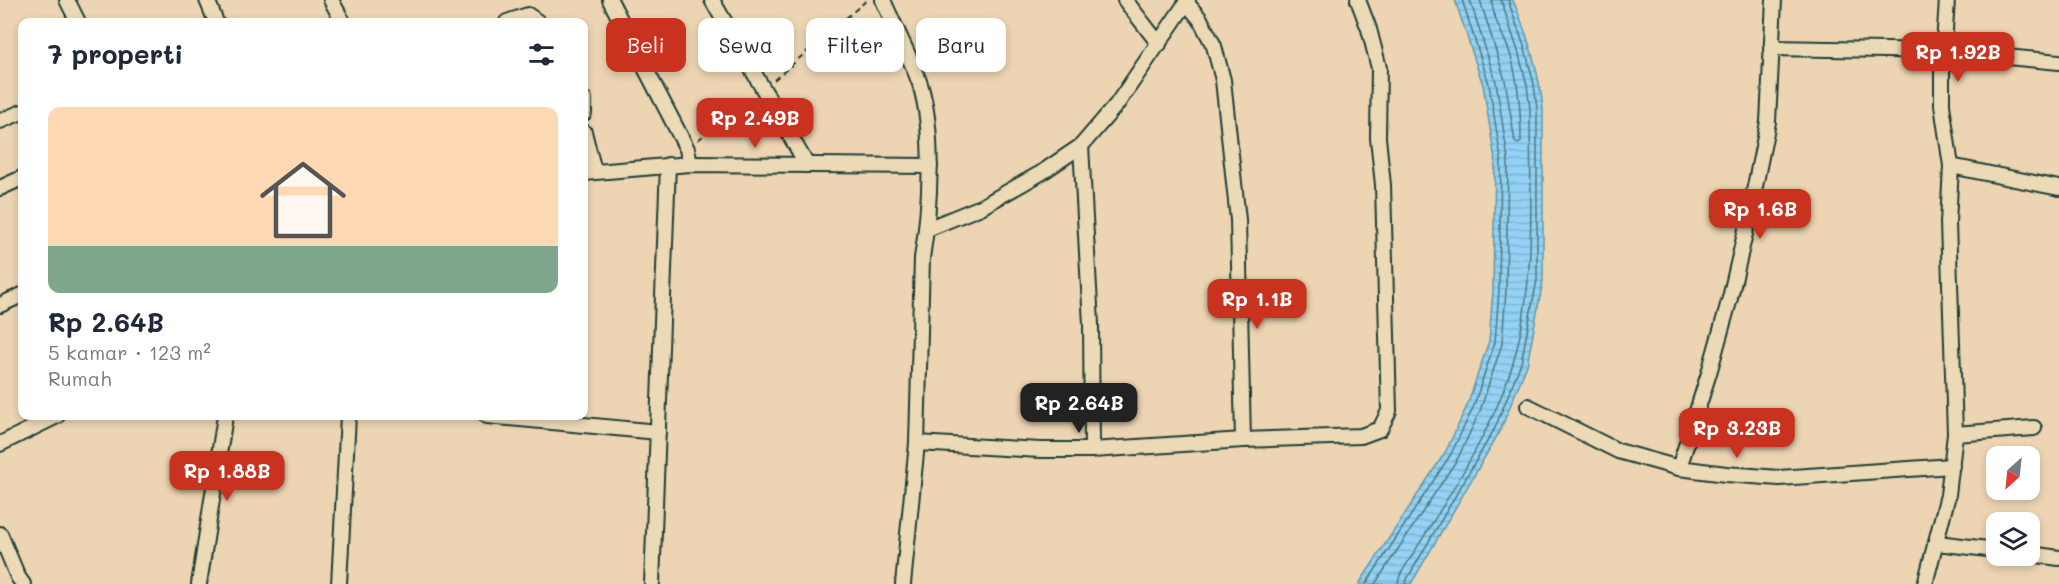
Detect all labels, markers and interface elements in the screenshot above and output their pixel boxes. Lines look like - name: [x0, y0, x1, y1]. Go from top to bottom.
- chip: Beli: [606, 18, 686, 72]
- chip: Sewa: [698, 18, 794, 72]
- chip: Filter: [806, 18, 904, 72]
- chip: Baru: [916, 18, 1006, 72]
- pin: Rp 1.92B: [1896, 32, 2020, 83]
- text: 7 properti: [48, 37, 183, 71]
- icon: filters: [525, 38, 558, 71]
- text: Rp 1.92B: [1915, 38, 2001, 64]
- pin: Rp 2.49B: [693, 98, 817, 149]
- text: Rp 2.49B: [710, 104, 800, 130]
- icon: home: [249, 146, 357, 254]
- pin: Rp 1.6B: [1705, 189, 1815, 240]
- text: Rp 1.6B: [1723, 195, 1797, 221]
- pin: Rp 1.1B: [1202, 279, 1312, 330]
- text: Rp 1.1B: [1222, 285, 1293, 311]
- text: Rp 2.64B: [48, 305, 164, 339]
- text: 5 kamar · 123 m²: [48, 339, 211, 365]
- text: Rumah: [48, 365, 111, 391]
- pin: Rp 2.64B: [1017, 383, 1141, 434]
- text: Rp 2.64B: [1034, 389, 1124, 415]
- pin: Rp 3.23B: [1675, 408, 1799, 459]
- text: Rp 3.23B: [1693, 414, 1781, 440]
- north arrow: [1986, 446, 2040, 500]
- map controls: [1986, 446, 2040, 566]
- pin: Rp 1.88B: [165, 451, 289, 502]
- text: Rp 1.88B: [184, 457, 270, 483]
- button: layers: [1986, 512, 2040, 566]

